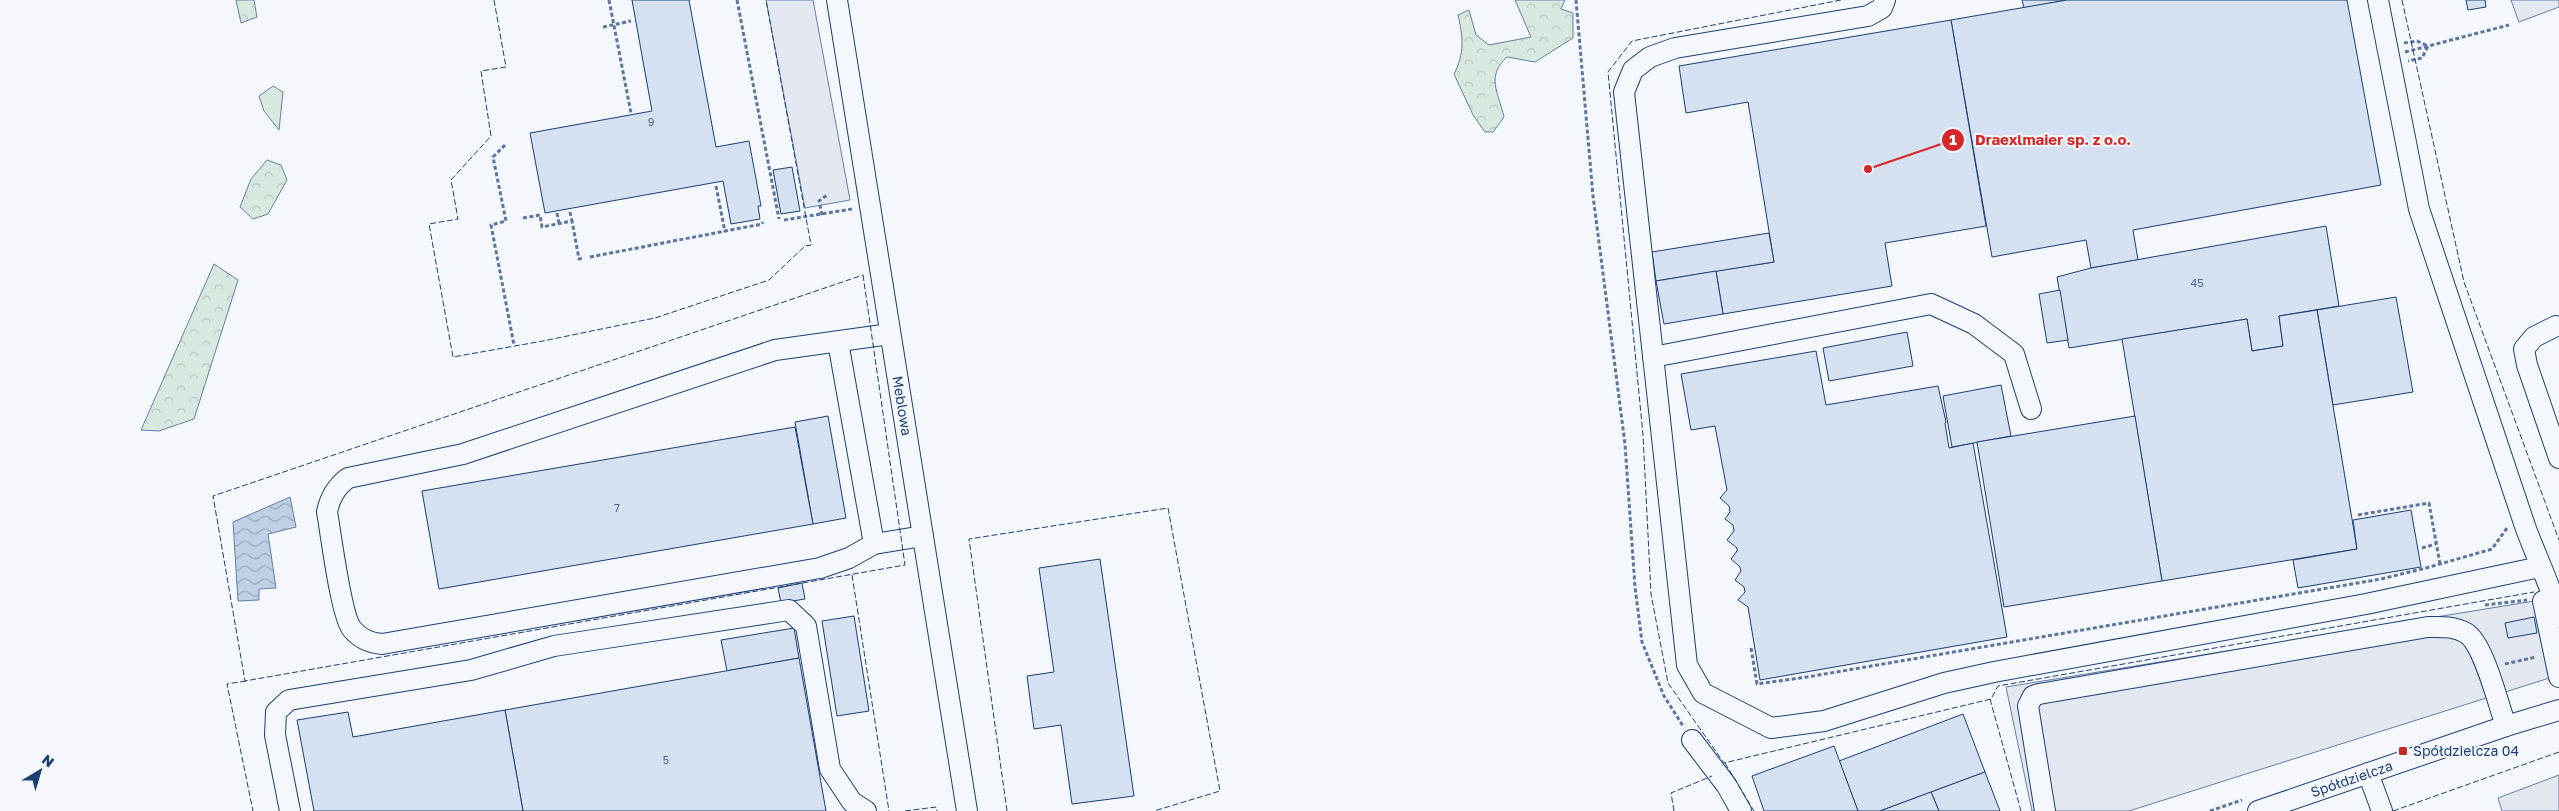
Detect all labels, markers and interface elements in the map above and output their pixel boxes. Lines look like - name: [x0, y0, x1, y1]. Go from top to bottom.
- house number: 9: [648, 115, 654, 128]
- callout: Draexlmaier sp. z o.o.: [1940, 125, 2141, 155]
- text: 1: [1949, 130, 1957, 148]
- text: Draexlmaier sp. z o.o.: [1975, 130, 2131, 148]
- house number: 45: [2190, 276, 2204, 289]
- street label: Meblowa: [889, 375, 916, 437]
- house number: 7: [614, 501, 620, 514]
- place label: Spółdzielcza 04: [2413, 742, 2519, 759]
- marker: Spółdzielcza 04: [2397, 745, 2409, 757]
- north arrow: [15, 746, 65, 796]
- text: N: [39, 750, 58, 770]
- house number: 5: [663, 753, 669, 766]
- street label: Spółdzielcza: [2308, 757, 2395, 800]

